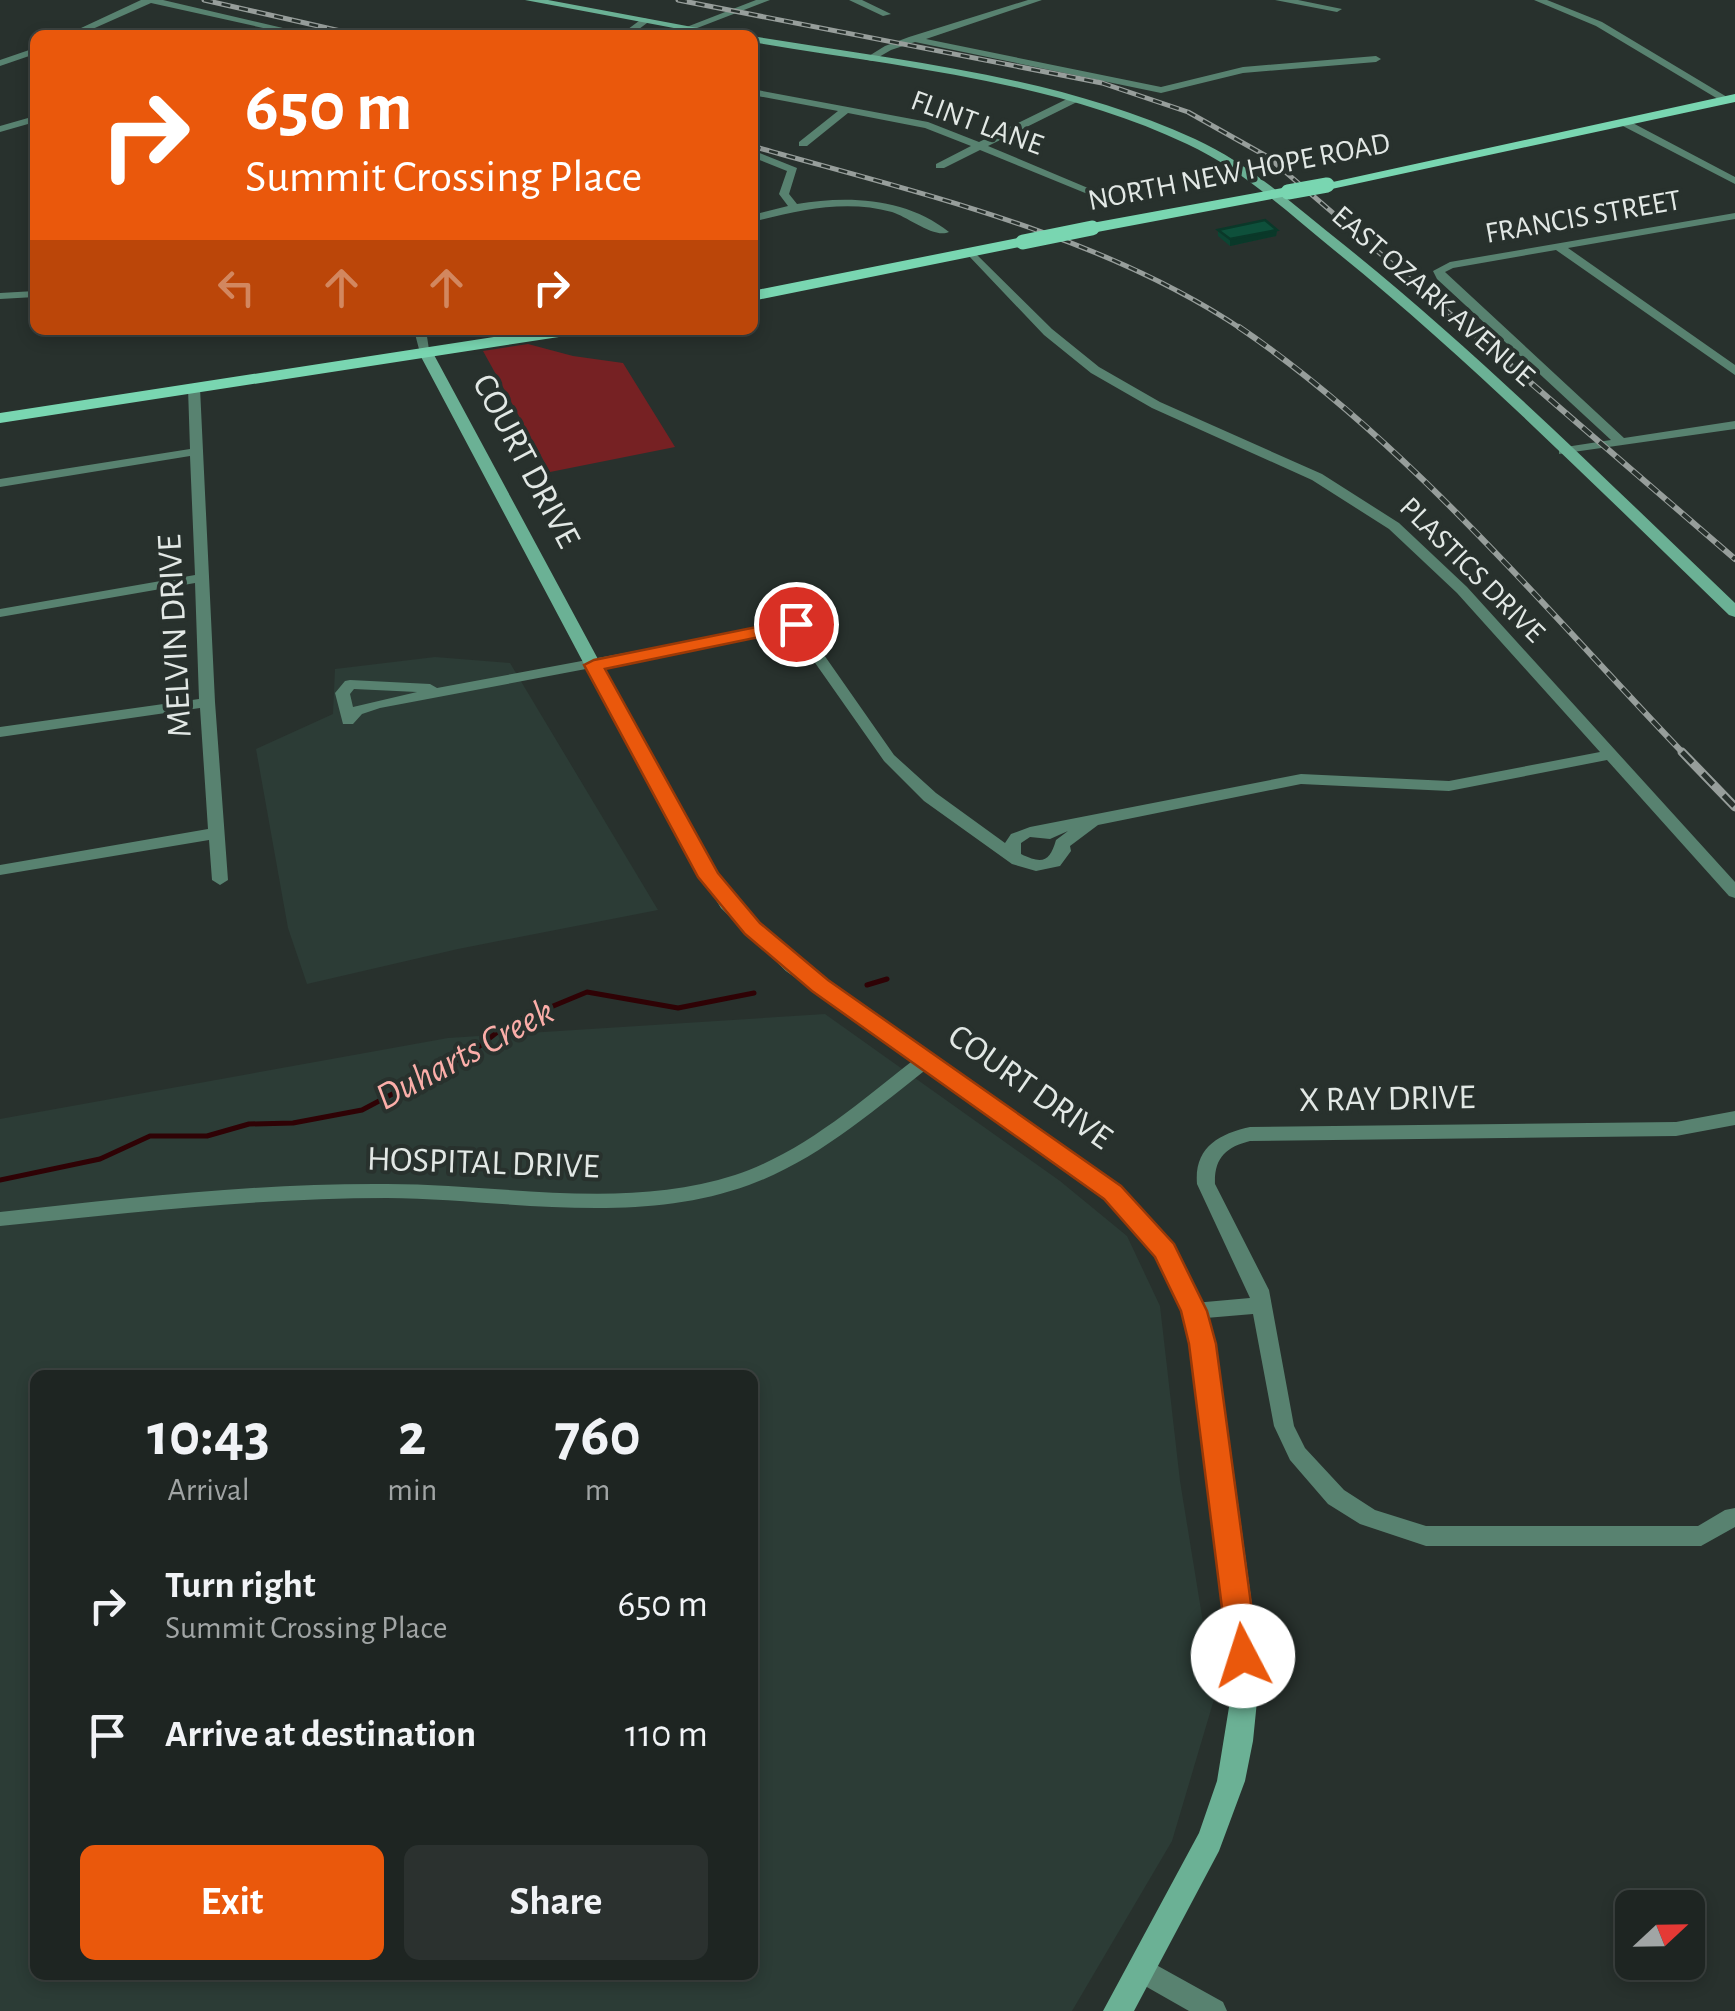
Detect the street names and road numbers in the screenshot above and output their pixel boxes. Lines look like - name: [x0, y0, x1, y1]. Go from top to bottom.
- street label: FLINT LANE: [907, 85, 1047, 161]
- street label: NORTH NEW HOPE ROAD: [1085, 128, 1393, 216]
- street label: FRANCIS STREET: [1483, 185, 1684, 249]
- street label: EAST OZARK AVENUE: [1326, 200, 1540, 392]
- street label: COURT DRIVE: [466, 369, 586, 554]
- street label: PLASTICS DRIVE: [1394, 492, 1550, 648]
- street label: MELVIN DRIVE: [152, 533, 198, 739]
- street label: COURT DRIVE: [942, 1018, 1118, 1156]
- street label: X RAY DRIVE: [1299, 1080, 1476, 1118]
- street label: HOSPITAL DRIVE: [366, 1141, 600, 1185]

